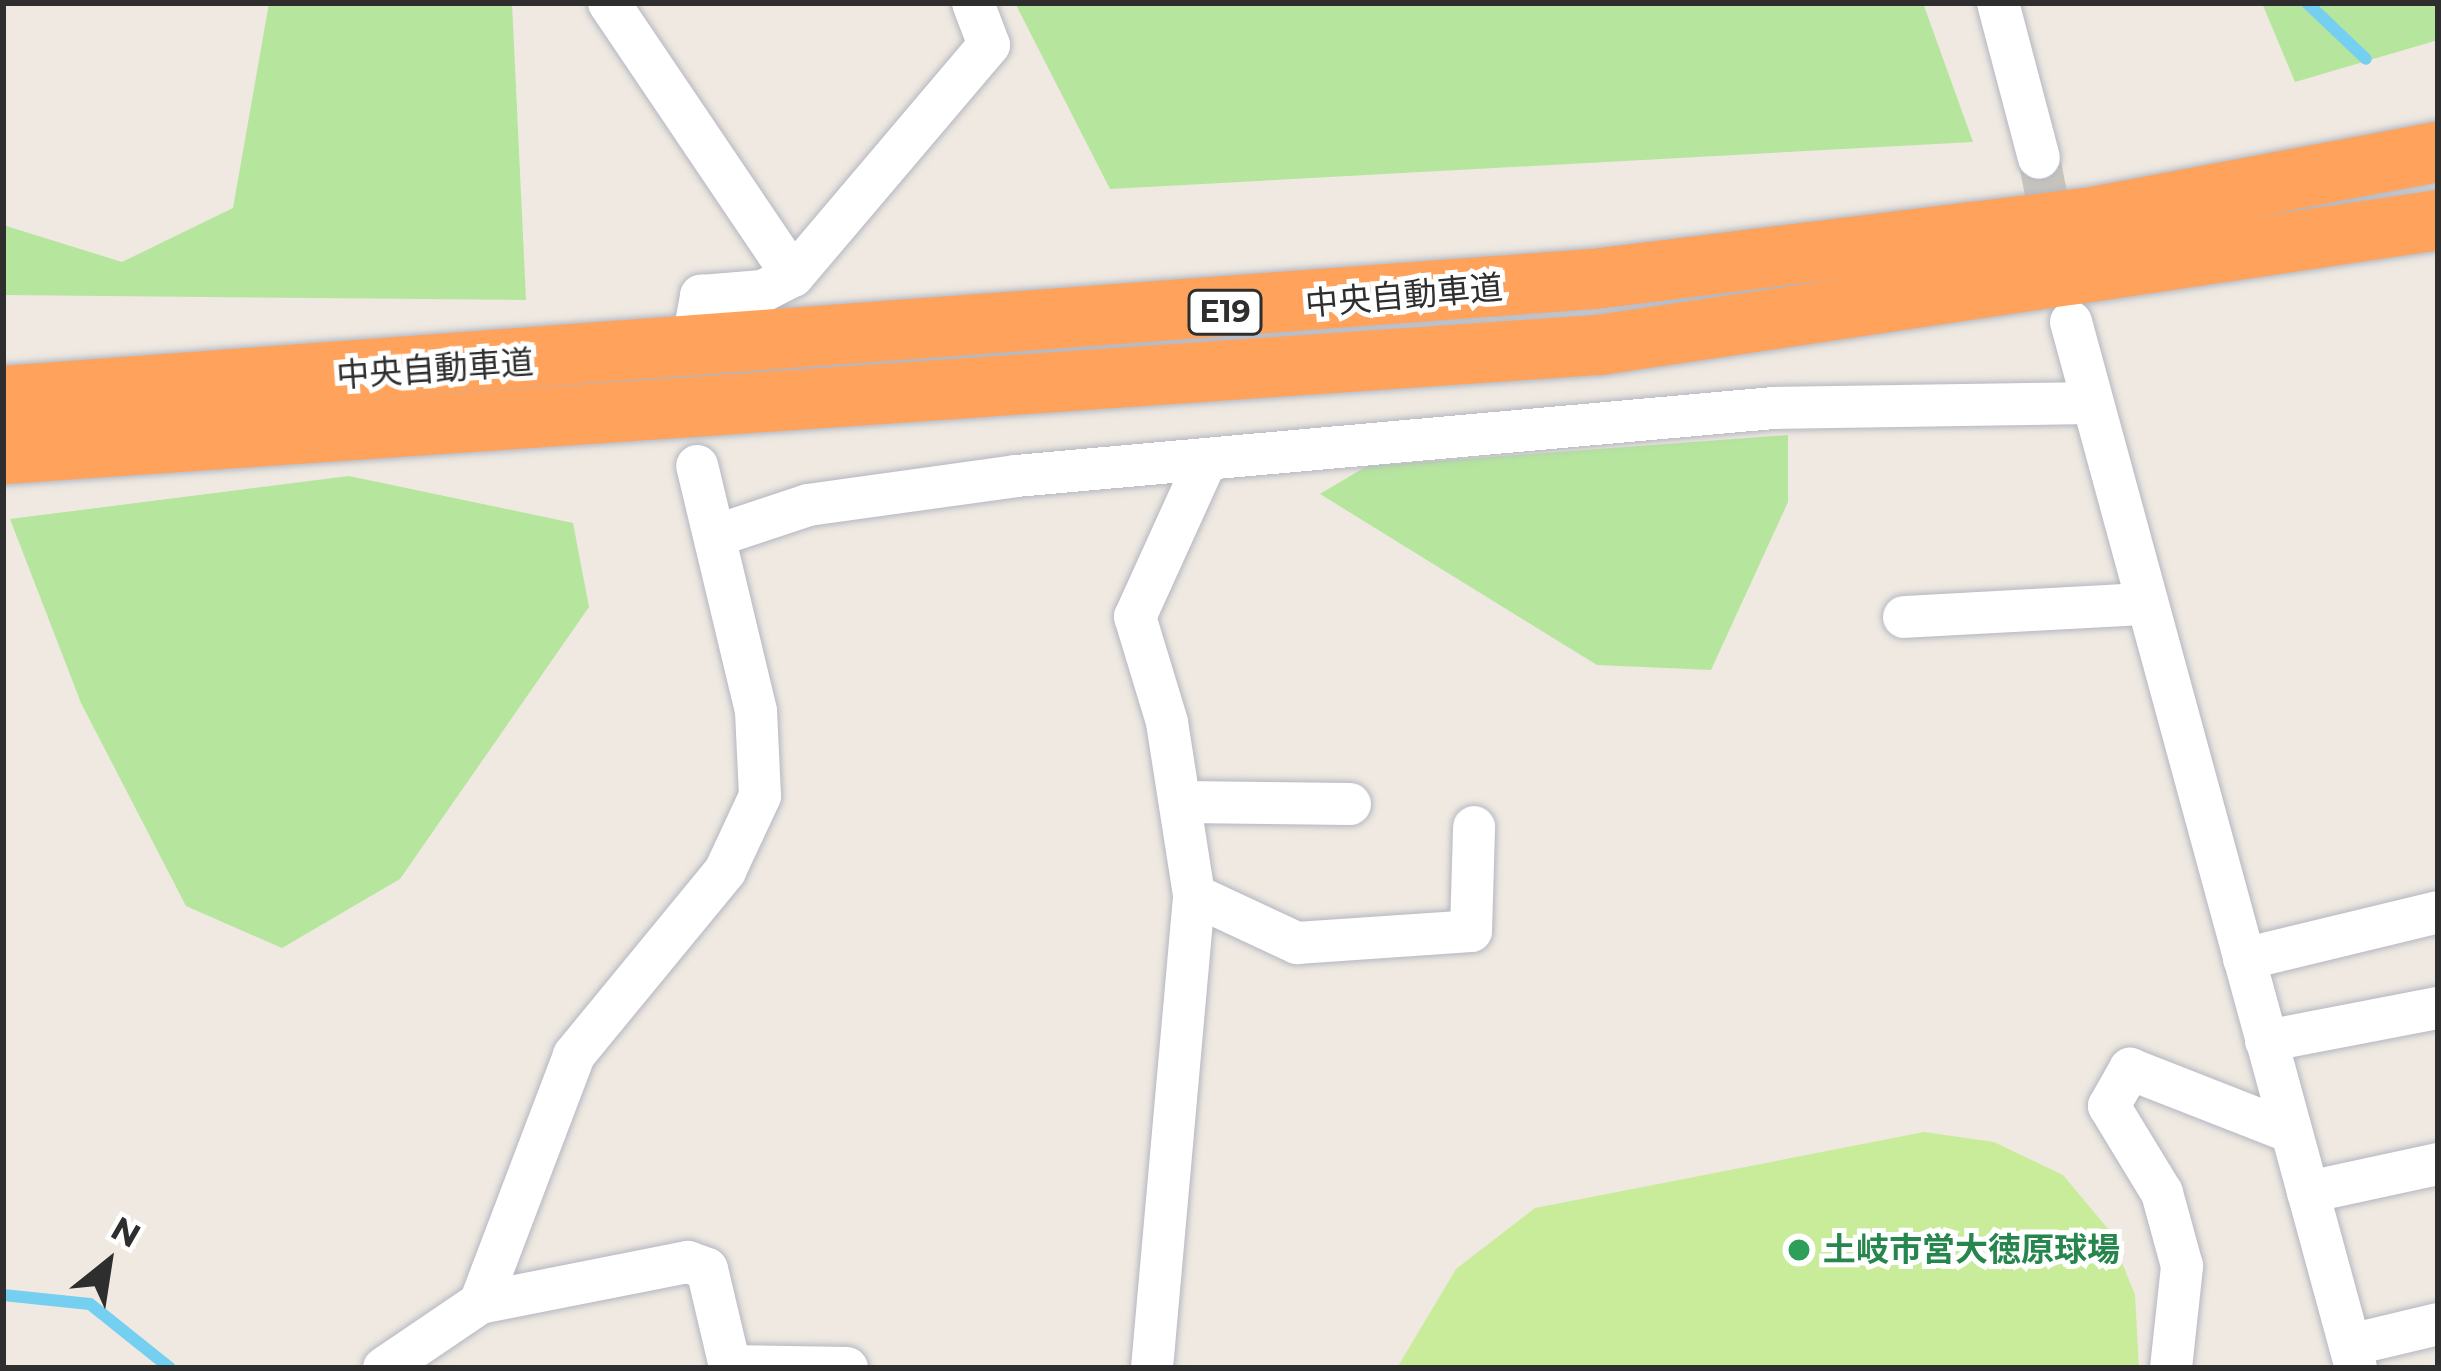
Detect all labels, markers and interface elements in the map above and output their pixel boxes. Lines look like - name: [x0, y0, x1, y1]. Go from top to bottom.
- street label: 中央自動車道: [1304, 268, 1504, 324]
- road number: E19: [1186, 288, 1264, 336]
- street label: 中央自動車道: [335, 342, 535, 396]
- north arrow: [48, 1203, 168, 1323]
- text: N: [104, 1208, 148, 1256]
- place label: 土岐市営大徳原球場: [1823, 1230, 2120, 1270]
- marker: 土岐市営大徳原球場: [1786, 1237, 1812, 1263]

